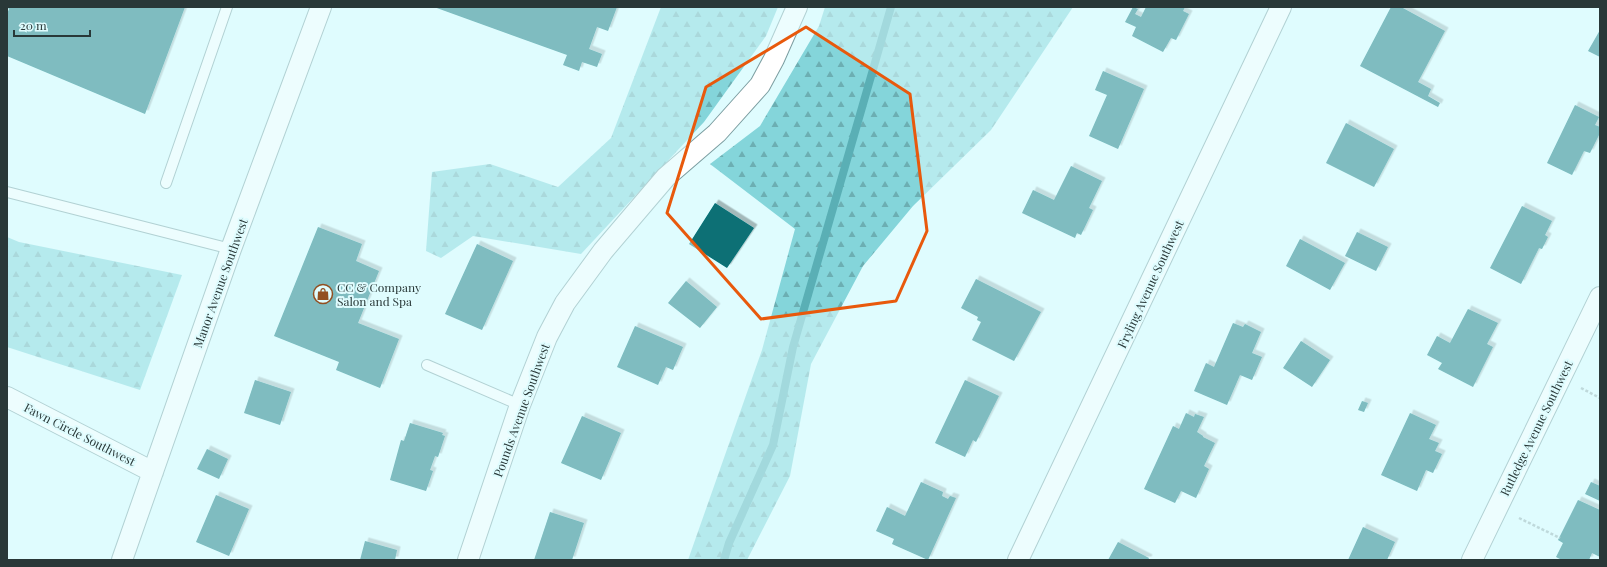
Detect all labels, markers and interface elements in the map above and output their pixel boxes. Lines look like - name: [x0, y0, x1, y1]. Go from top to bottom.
- scale bar: [14, 12, 90, 38]
- text: 20 m: [20, 17, 47, 33]
- street label: Manor Avenue Southwest: [189, 215, 251, 350]
- street label: Fryling Avenue Southwest: [1113, 217, 1187, 351]
- place label: CC & Company Salon and Spa: [337, 279, 421, 309]
- shop icon: CC & Company Salon and Spa: [312, 283, 334, 305]
- street label: Pounds Avenue Southwest: [489, 340, 553, 479]
- street label: Rutledge Avenue Southwest: [1496, 357, 1576, 498]
- street label: Fawn Circle Southwest: [22, 399, 139, 469]

